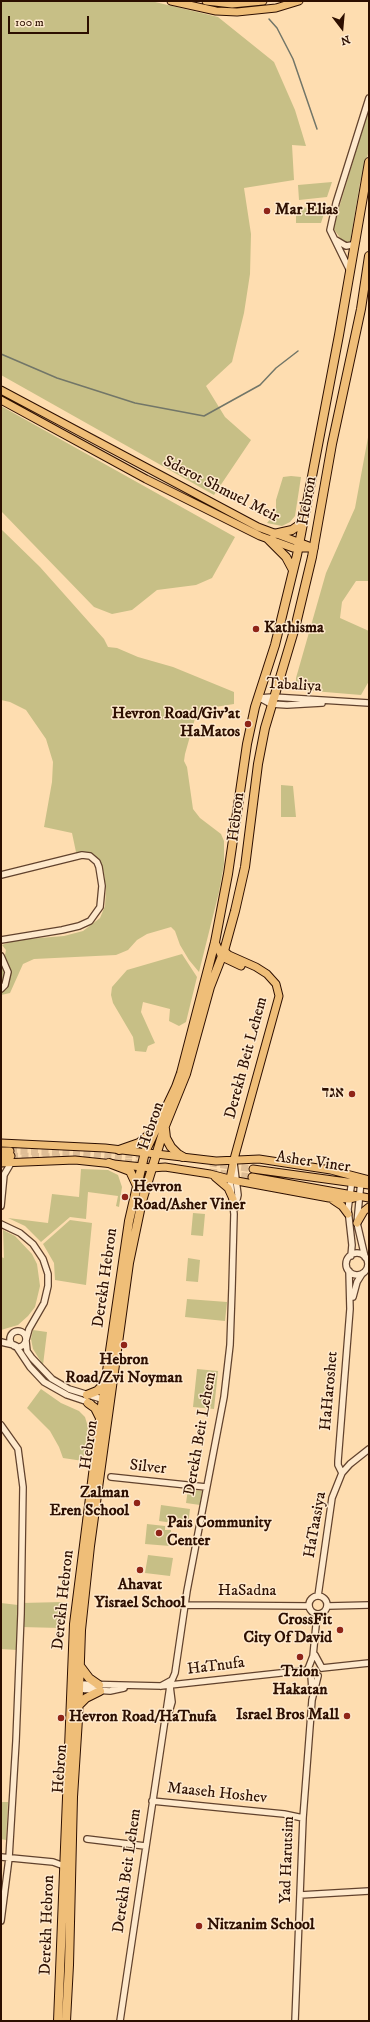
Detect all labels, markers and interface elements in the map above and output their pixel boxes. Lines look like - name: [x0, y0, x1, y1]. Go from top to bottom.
- scale bar: [10, 8, 91, 34]
- north arrow: [322, 8, 362, 48]
- text: 100 m: [15, 15, 44, 30]
- text: N: [339, 32, 352, 48]
- place label: Mar Elias: [275, 201, 338, 221]
- marker: Mar Elias: [262, 206, 272, 216]
- street label: Sderot Shmuel Meir: [160, 452, 282, 528]
- street label: Hebron: [294, 475, 322, 527]
- place label: Kathisma: [264, 619, 324, 639]
- marker: Kathisma: [251, 624, 261, 634]
- street label: Tabaliya: [266, 675, 322, 697]
- place label: Hevron Road/Giv'at HaMatos: [112, 705, 240, 743]
- marker: Hevron Road/Giv'at HaMatos: [243, 719, 253, 729]
- street label: Hebron: [224, 791, 250, 843]
- street label: Derekh Beit Lehem: [222, 995, 272, 1121]
- place label: אגד: [322, 1084, 344, 1104]
- marker: אגד: [347, 1089, 357, 1099]
- street label: Hebron: [135, 1100, 169, 1152]
- street label: Asher Viner: [275, 1148, 351, 1178]
- place label: Hevron Road/Asher Viner: [133, 1178, 245, 1216]
- marker: Hevron Road/Asher Viner: [120, 1192, 130, 1202]
- street label: Derekh Hebron: [90, 1227, 122, 1329]
- marker: Hebron Road/Zvi Noyman: [119, 1340, 129, 1350]
- street label: HaHaroshet: [317, 1350, 343, 1432]
- place label: Hebron Road/Zvi Noyman: [65, 1351, 183, 1389]
- street label: Derekh Beit Lehem: [181, 1371, 221, 1497]
- street label: Hebron: [77, 1419, 103, 1471]
- street label: Silver: [129, 1457, 167, 1479]
- place label: Zalman Eren School: [49, 1484, 129, 1522]
- street label: HaTaasiya: [301, 1490, 331, 1560]
- marker: Zalman Eren School: [132, 1498, 142, 1508]
- place label: Pais Community Center: [167, 1514, 271, 1552]
- marker: Pais Community Center: [154, 1528, 164, 1538]
- street label: Derekh Hebron: [49, 1549, 79, 1651]
- marker: Ahavat Yisrael School: [135, 1565, 145, 1575]
- place label: Ahavat Yisrael School: [94, 1576, 186, 1614]
- street label: HaSadna: [218, 1582, 276, 1602]
- place label: CrossFit City Of David: [244, 1611, 332, 1649]
- marker: CrossFit City Of David: [335, 1625, 345, 1635]
- marker: Tzion Hakatan: [295, 1652, 305, 1662]
- street label: HaTnufa: [186, 1654, 246, 1680]
- place label: Tzion Hakatan: [272, 1663, 328, 1701]
- place label: Israel Bros Mall: [236, 1706, 339, 1726]
- place label: Hevron Road/HaTnufa: [69, 1708, 217, 1728]
- marker: Israel Bros Mall: [342, 1711, 352, 1721]
- marker: Hevron Road/HaTnufa: [56, 1713, 66, 1723]
- street label: Hebron: [50, 1744, 72, 1794]
- street label: Maaseh Hoshev: [166, 1779, 268, 1809]
- street label: Derekh Beit Lehem: [110, 1808, 146, 1934]
- street label: Yad Harutsim: [277, 1816, 299, 1904]
- street label: Derekh Hebron: [37, 1875, 59, 1975]
- place label: Nitzanim School: [207, 1916, 314, 1936]
- marker: Nitzanim School: [194, 1921, 204, 1931]

